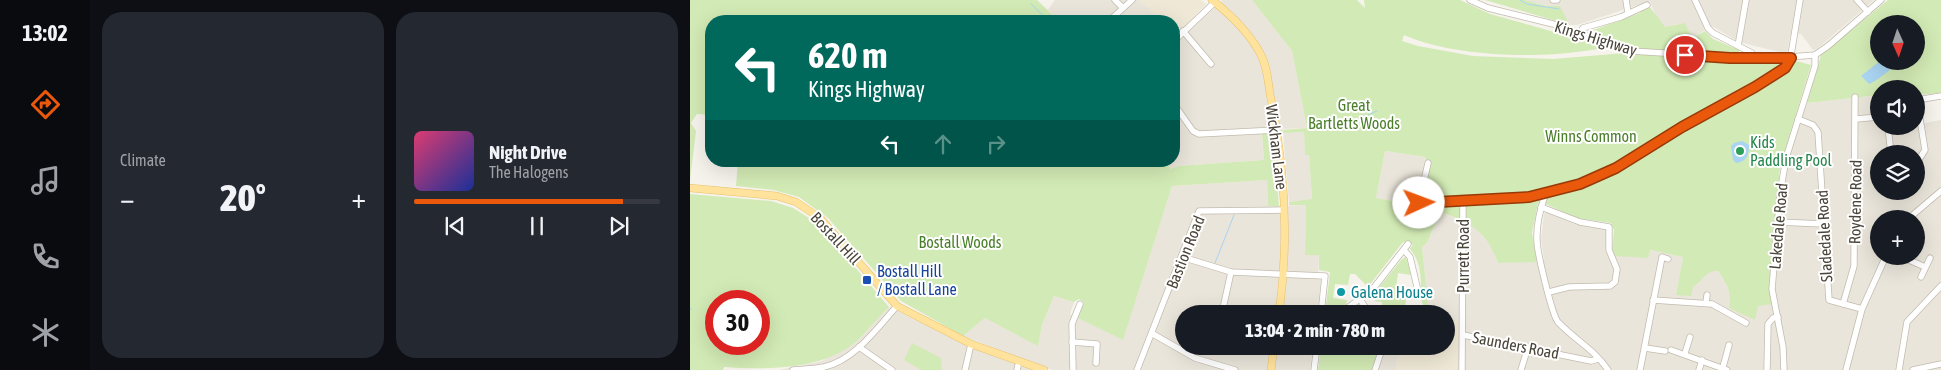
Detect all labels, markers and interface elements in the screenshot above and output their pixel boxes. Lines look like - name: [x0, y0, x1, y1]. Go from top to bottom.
- north arrow: [1870, 15, 1925, 70]
- map controls: [1870, 15, 1925, 265]
- street label: Kings Highway: [1552, 17, 1640, 60]
- text: 13:02: [22, 20, 68, 46]
- pin: [1664, 34, 1706, 76]
- icon: left: [725, 35, 790, 100]
- text: 620 m: [808, 35, 887, 75]
- icon: arrive: [1671, 41, 1699, 69]
- text: Kings Highway: [808, 76, 925, 102]
- button: sound: [1870, 80, 1925, 135]
- icon: directions: [28, 87, 63, 122]
- park label: Great Bartletts Woods: [1308, 96, 1400, 132]
- street label: Wickham Lane: [1263, 103, 1291, 191]
- park label: Winns Common: [1545, 127, 1637, 145]
- icon: left: [876, 130, 904, 158]
- icon: ahead: [929, 130, 957, 158]
- icon: right: [982, 130, 1010, 158]
- place label: Kids Paddling Pool: [1750, 133, 1833, 170]
- text: Night Drive: [489, 141, 567, 163]
- marker: Kids Paddling Pool: [1734, 145, 1746, 157]
- button: layers: [1870, 145, 1925, 200]
- text: Climate: [120, 151, 166, 169]
- street label: Roydene Road: [1845, 160, 1866, 244]
- icon: music: [28, 163, 63, 198]
- text: The Halogens: [489, 163, 569, 181]
- text: 20°: [220, 176, 266, 219]
- position arrow: [1392, 176, 1444, 228]
- text: −: [120, 182, 135, 214]
- text: +: [351, 182, 366, 214]
- street label: Lakedale Road: [1765, 182, 1791, 270]
- street label: Sladedale Road: [1813, 189, 1835, 283]
- street label: Bostall Hill: [807, 208, 865, 268]
- button: +: [1870, 210, 1925, 265]
- icon: previous: [441, 212, 469, 240]
- icon: pause: [523, 212, 551, 240]
- icon: next: [605, 212, 633, 240]
- street label: Bastion Road: [1162, 213, 1208, 291]
- street label: Purrett Road: [1454, 219, 1472, 293]
- park label: Bostall Woods: [919, 233, 1002, 251]
- icon: phone: [28, 239, 63, 274]
- place label: Bostall Hill / Bostall Lane: [877, 262, 957, 298]
- marker: Bostall Hill / Bostall Lane: [861, 274, 873, 286]
- place label: Galena House: [1351, 283, 1433, 301]
- marker: Galena House: [1335, 286, 1347, 298]
- speed limit sign: 30: [705, 290, 770, 355]
- icon: climate: [28, 315, 63, 350]
- text: 13:04 · 2 min · 780 m: [1245, 319, 1385, 341]
- street label: Saunders Road: [1471, 328, 1561, 362]

